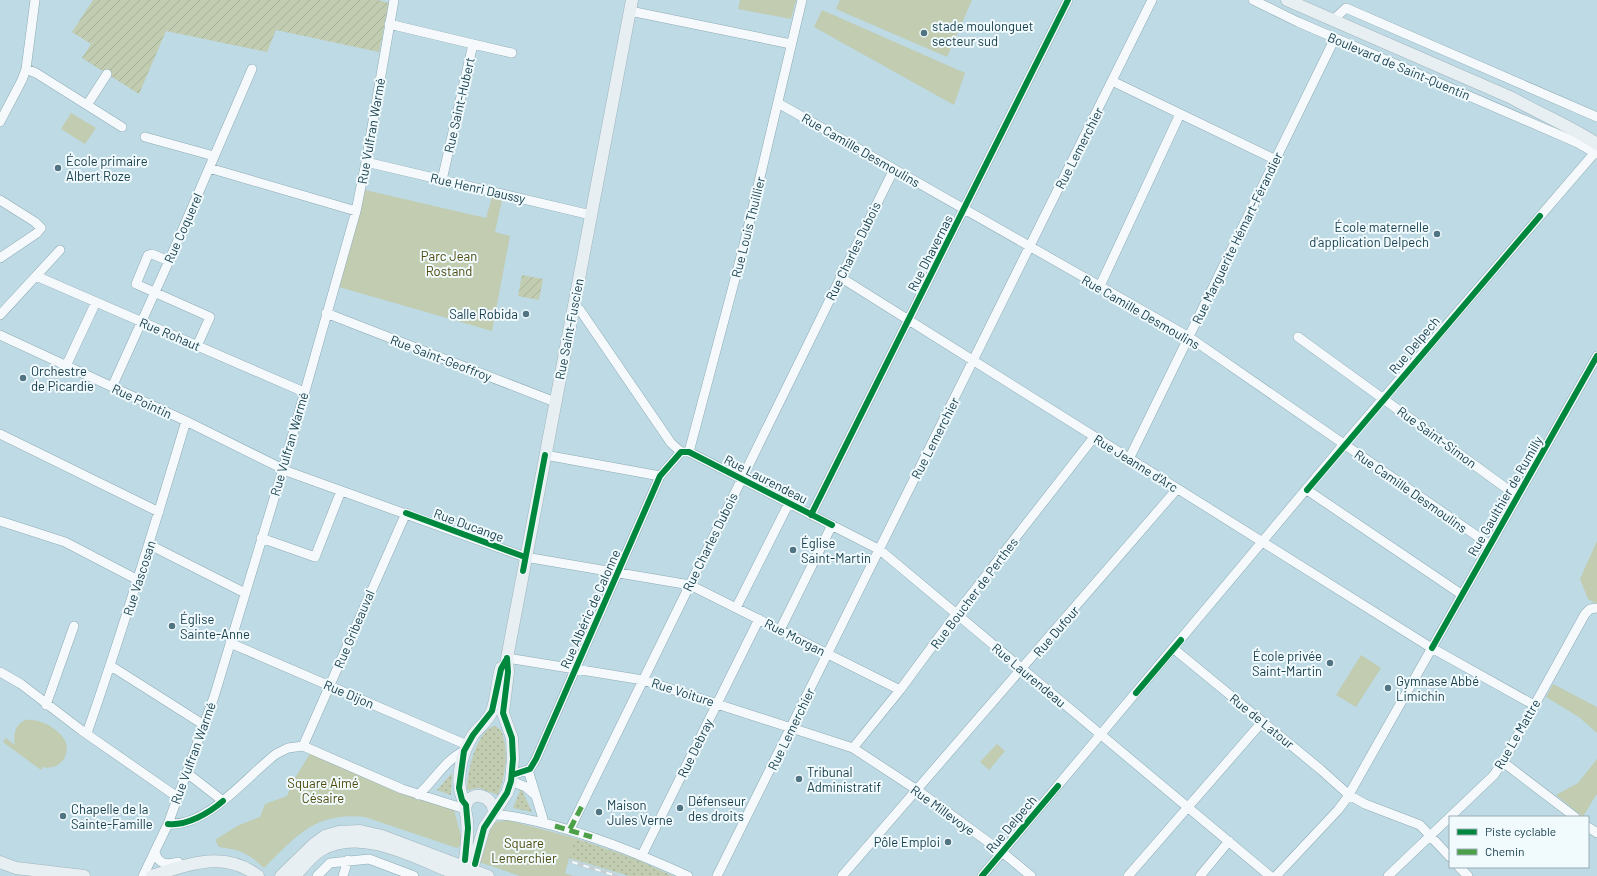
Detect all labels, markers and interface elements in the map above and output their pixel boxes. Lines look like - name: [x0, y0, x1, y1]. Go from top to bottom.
- place label: stade moulonguet secteur sud: [932, 18, 1034, 49]
- marker: stade moulonguet secteur sud: [919, 28, 929, 38]
- street label: Boulevard de Saint-Quentin: [1325, 29, 1473, 103]
- street label: Rue Saint-Hubert: [440, 56, 478, 154]
- street label: Rue Vulfran Warmé: [354, 77, 388, 185]
- street label: Rue Lemerchier: [1051, 104, 1107, 192]
- street label: Rue Camille Desmoulins: [799, 110, 923, 190]
- street label: Rue Marguerite Hémart-Férandier: [1188, 149, 1286, 327]
- place label: École primaire Albert Roze: [66, 153, 148, 184]
- marker: École primaire Albert Roze: [53, 163, 63, 173]
- street label: Rue Henri Daussy: [429, 169, 527, 207]
- street label: Rue Louis Thuillier: [728, 174, 768, 279]
- street label: Rue Coquerel: [160, 190, 206, 266]
- street label: Rue Charles Dubois: [822, 199, 884, 303]
- street label: Rue Dhavernas: [904, 212, 956, 294]
- place label: École maternelle d'application Delpech: [1309, 219, 1429, 250]
- marker: École maternelle d'application Delpech: [1432, 229, 1442, 239]
- park label: Parc Jean Rostand: [421, 248, 477, 279]
- street label: Rue Camille Desmoulins: [1079, 272, 1203, 352]
- street label: Rue Saint-Fuscien: [551, 277, 587, 381]
- place label: Salle Robida: [449, 306, 518, 322]
- marker: Salle Robida: [521, 309, 531, 319]
- street label: Rue Delpech: [1385, 313, 1443, 377]
- street label: Rue Rohaut: [137, 314, 203, 354]
- street label: Rue Saint-Geoffroy: [388, 331, 494, 385]
- place label: Orchestre de Picardie: [31, 363, 94, 394]
- marker: Orchestre de Picardie: [18, 373, 28, 383]
- street label: Rue Pointin: [109, 380, 175, 422]
- street label: Rue Vulfran Warmé: [267, 390, 311, 498]
- street label: Rue Lemerchier: [907, 394, 963, 482]
- street label: Rue Saint-Simon: [1394, 403, 1480, 471]
- street label: Rue Jeanne d'Arc: [1091, 431, 1181, 495]
- street label: Rue Gaulthier de Rumilly: [1464, 433, 1546, 559]
- street label: Rue Camille Desmoulins: [1352, 446, 1470, 536]
- street label: Rue Laurendeau: [722, 451, 810, 507]
- street label: Rue Charles Dubois: [679, 490, 741, 594]
- street label: Rue Ducange: [432, 505, 506, 545]
- street label: Rue Boucher de Perthes: [927, 534, 1021, 652]
- place label: Église Saint-Martin: [801, 535, 871, 566]
- street label: Rue Vascosan: [119, 538, 159, 618]
- marker: Église Saint-Martin: [788, 545, 798, 555]
- street label: Rue Albéric de Calonne: [557, 547, 624, 671]
- street label: Rue Gribeauval: [330, 587, 378, 671]
- street label: Rue Dufour: [1030, 602, 1083, 660]
- place label: Église Sainte-Anne: [180, 611, 250, 642]
- street label: Rue Morgan: [762, 615, 828, 659]
- marker: Église Sainte-Anne: [167, 621, 177, 631]
- street label: Rue Laurendeau: [989, 639, 1069, 711]
- place label: École privée Saint-Martin: [1252, 648, 1322, 679]
- marker: École privée Saint-Martin: [1325, 658, 1335, 668]
- place label: Gymnase Abbé Limichin: [1396, 673, 1479, 704]
- street label: Rue Voiture: [650, 674, 717, 710]
- street label: Rue Dijon: [321, 676, 377, 712]
- marker: Gymnase Abbé Limichin: [1383, 683, 1393, 693]
- street label: Rue Lemerchier: [764, 685, 818, 773]
- street label: Rue de Latour: [1227, 690, 1298, 752]
- street label: Rue Le Mattre: [1490, 696, 1544, 772]
- street label: Rue Vulfran Warmé: [167, 700, 219, 806]
- street label: Rue Debray: [674, 716, 716, 780]
- place label: Tribunal Administratif: [807, 764, 882, 795]
- marker: Tribunal Administratif: [794, 774, 804, 784]
- park label: Square Aimé Césaire: [287, 775, 359, 806]
- street label: Rue Millevoye: [908, 781, 978, 839]
- street label: Rue Delpech: [982, 792, 1040, 856]
- place label: Défenseur des droits: [688, 793, 746, 824]
- place label: Maison Jules Verne: [607, 797, 673, 828]
- place label: Chapelle de la Sainte-Famille: [71, 801, 153, 832]
- marker: Défenseur des droits: [675, 803, 685, 813]
- marker: Maison Jules Verne: [594, 807, 604, 817]
- marker: Chapelle de la Sainte-Famille: [58, 811, 68, 821]
- legend: [1449, 816, 1589, 868]
- text: Piste cyclable: [1485, 824, 1556, 838]
- place label: Pôle Emploi: [874, 834, 940, 850]
- park label: Square Lemerchier: [491, 835, 557, 866]
- marker: Pôle Emploi: [943, 837, 953, 847]
- text: Chemin: [1485, 844, 1525, 858]

